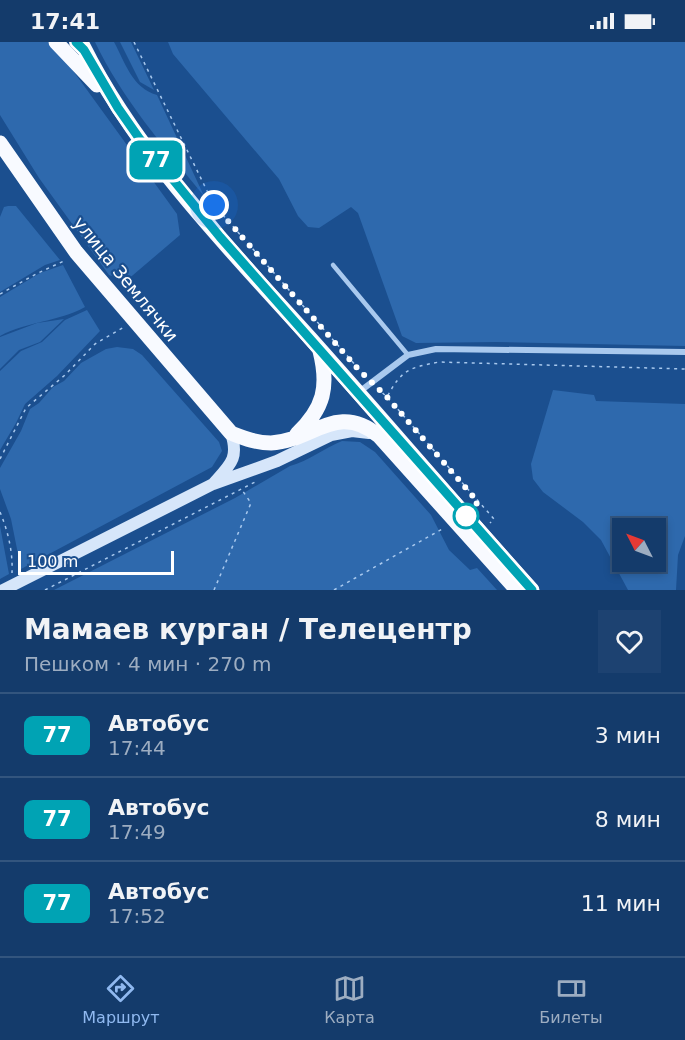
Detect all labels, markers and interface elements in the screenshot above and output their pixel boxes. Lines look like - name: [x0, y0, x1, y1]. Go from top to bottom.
- text: 17:41: [30, 9, 100, 34]
- line badge: 77: [129, 140, 183, 180]
- text: 77: [141, 148, 171, 172]
- your location: [199, 190, 229, 220]
- street label: улица Землячки: [69, 212, 183, 346]
- unlabelled marker: [453, 503, 479, 529]
- north arrow: [612, 518, 666, 572]
- map controls: [612, 518, 666, 572]
- scale bar: [18, 548, 174, 576]
- text: 100 m: [27, 552, 78, 571]
- button: heart: [598, 610, 661, 673]
- text: Мамаев курган / Телецентр: [24, 613, 472, 646]
- text: Пешком · 4 мин · 270 m: [24, 652, 271, 676]
- text: Автобус: [108, 711, 210, 736]
- text: 77: [42, 723, 72, 747]
- text: 3 мин: [595, 723, 661, 748]
- text: 17:44: [108, 736, 166, 760]
- text: Автобус: [108, 795, 210, 820]
- text: 77: [42, 807, 72, 831]
- text: 8 мин: [595, 807, 661, 832]
- text: 17:49: [108, 820, 166, 844]
- text: Автобус: [108, 879, 210, 904]
- text: 77: [42, 891, 72, 915]
- text: 11 мин: [581, 891, 661, 916]
- text: 17:52: [108, 904, 166, 928]
- tab: Маршрут: [82, 972, 160, 1027]
- tab: Карта: [324, 972, 375, 1027]
- tab: Билеты: [539, 972, 603, 1027]

